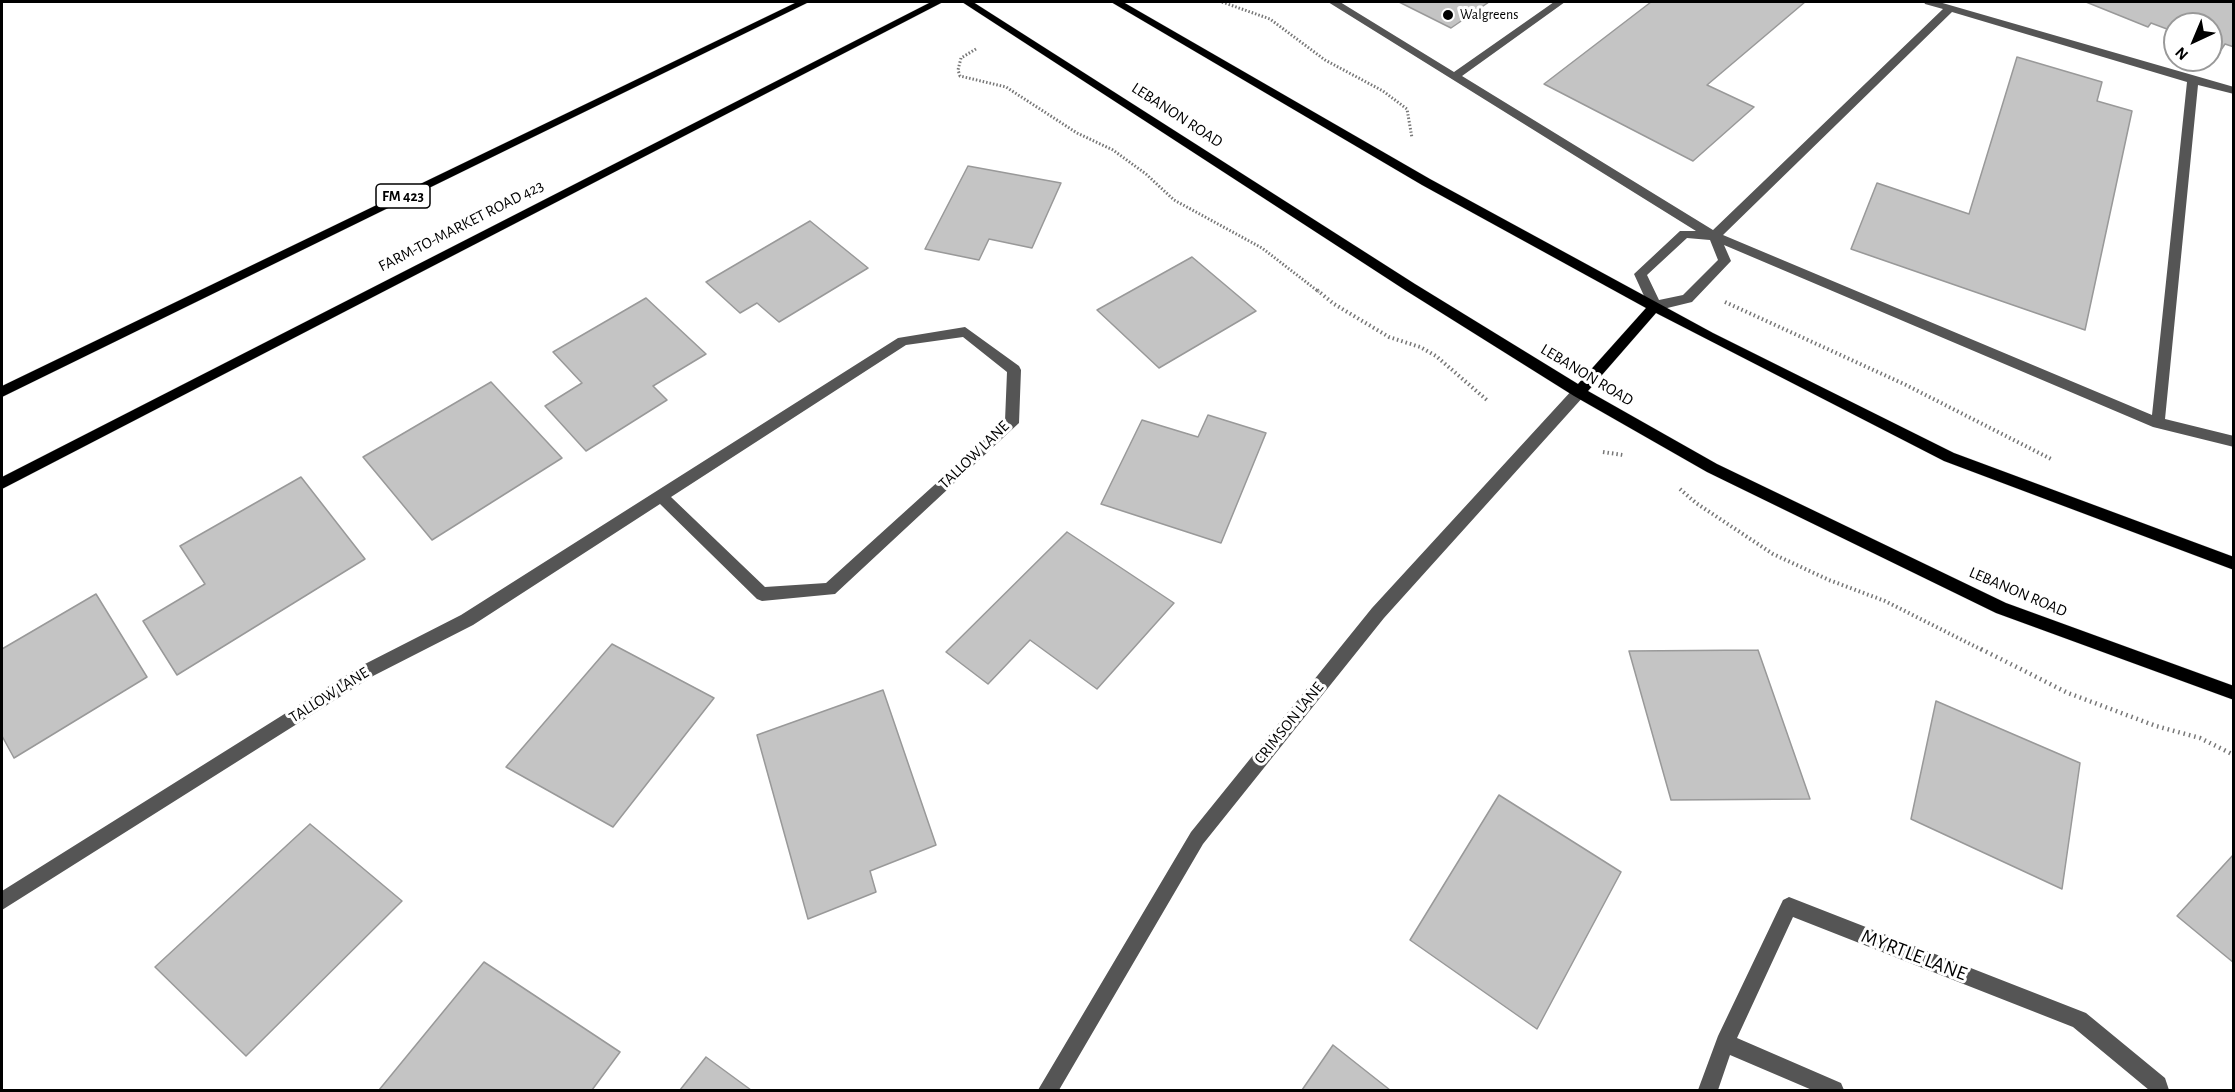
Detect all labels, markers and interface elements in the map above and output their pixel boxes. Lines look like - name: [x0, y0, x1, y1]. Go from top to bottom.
- place label: Walgreens: [1460, 7, 1518, 23]
- marker: Walgreens: [1441, 8, 1455, 22]
- north arrow: [2163, 12, 2223, 72]
- text: N: [2172, 44, 2191, 63]
- street label: LEBANON ROAD: [1128, 78, 1226, 152]
- street label: FARM-TO-MARKET ROAD 423: [375, 176, 547, 276]
- road number: FM 423: [376, 184, 430, 208]
- street label: LEBANON ROAD: [1537, 340, 1637, 410]
- street label: TALLOW LANE: [935, 417, 1013, 493]
- street label: LEBANON ROAD: [1966, 563, 2070, 621]
- street label: TALLOW LANE: [286, 663, 372, 727]
- street label: CRIMSON LANE: [1250, 678, 1328, 768]
- street label: MYRTLE LANE: [1858, 924, 1970, 986]

